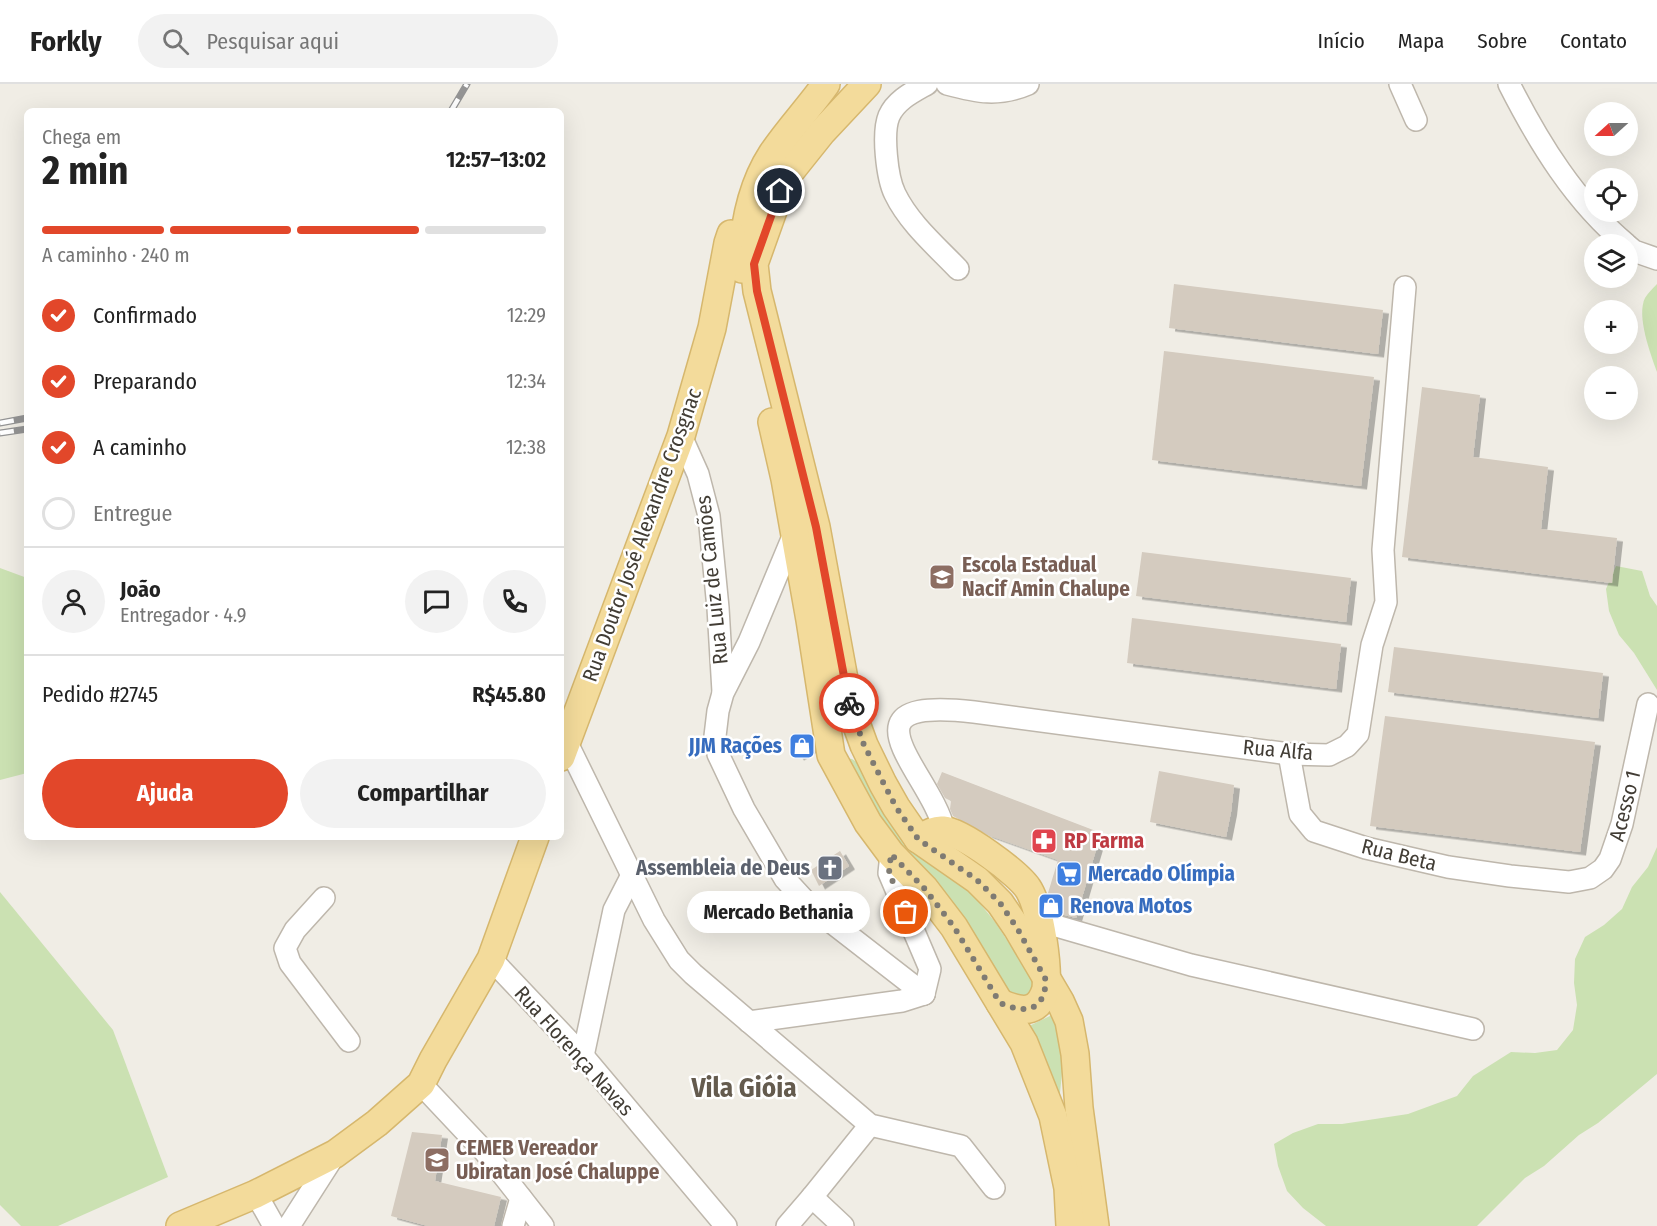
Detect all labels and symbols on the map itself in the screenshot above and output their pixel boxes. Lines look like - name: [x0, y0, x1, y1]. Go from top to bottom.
- north arrow: [1584, 102, 1638, 156]
- pin: [754, 165, 805, 216]
- street label: Rua Doutor José Alexandre Crosgnac: [577, 385, 707, 685]
- street label: Rua Luiz de Camões: [690, 494, 734, 666]
- place label: Escola Estadual Nacif Amin Chalupe: [962, 552, 1130, 602]
- school or university icon: Escola Estadual Nacif Amin Chalupe: [927, 562, 957, 592]
- courier: [819, 673, 879, 733]
- shop icon: JJM Rações: [787, 731, 817, 761]
- place label: JJM Rações: [688, 733, 782, 759]
- street label: Rua Alfa: [1242, 734, 1314, 766]
- street label: Acesso 1: [1604, 768, 1646, 844]
- pharmacy icon: RP Farma: [1029, 826, 1059, 856]
- place label: RP Farma: [1064, 828, 1144, 854]
- street label: Rua Beta: [1359, 833, 1439, 877]
- church icon: Assembleia de Deus: [815, 853, 845, 883]
- place label: Assembleia de Deus: [635, 855, 810, 881]
- supermarket icon: Mercado Olímpia: [1054, 859, 1084, 889]
- place label: Mercado Olímpia: [1088, 861, 1235, 887]
- pin: [880, 886, 931, 937]
- callout: Mercado Bethania: [687, 891, 870, 933]
- shop icon: Renova Motos: [1036, 891, 1066, 921]
- place label: Renova Motos: [1070, 893, 1192, 919]
- street label: Rua Florença Navas: [509, 981, 639, 1121]
- district label: Vila Gióia: [690, 1072, 797, 1104]
- place label: CEMEB Vereador Ubiratan José Chaluppe: [456, 1135, 660, 1185]
- school or university icon: CEMEB Vereador Ubiratan José Chaluppe: [422, 1145, 452, 1175]

